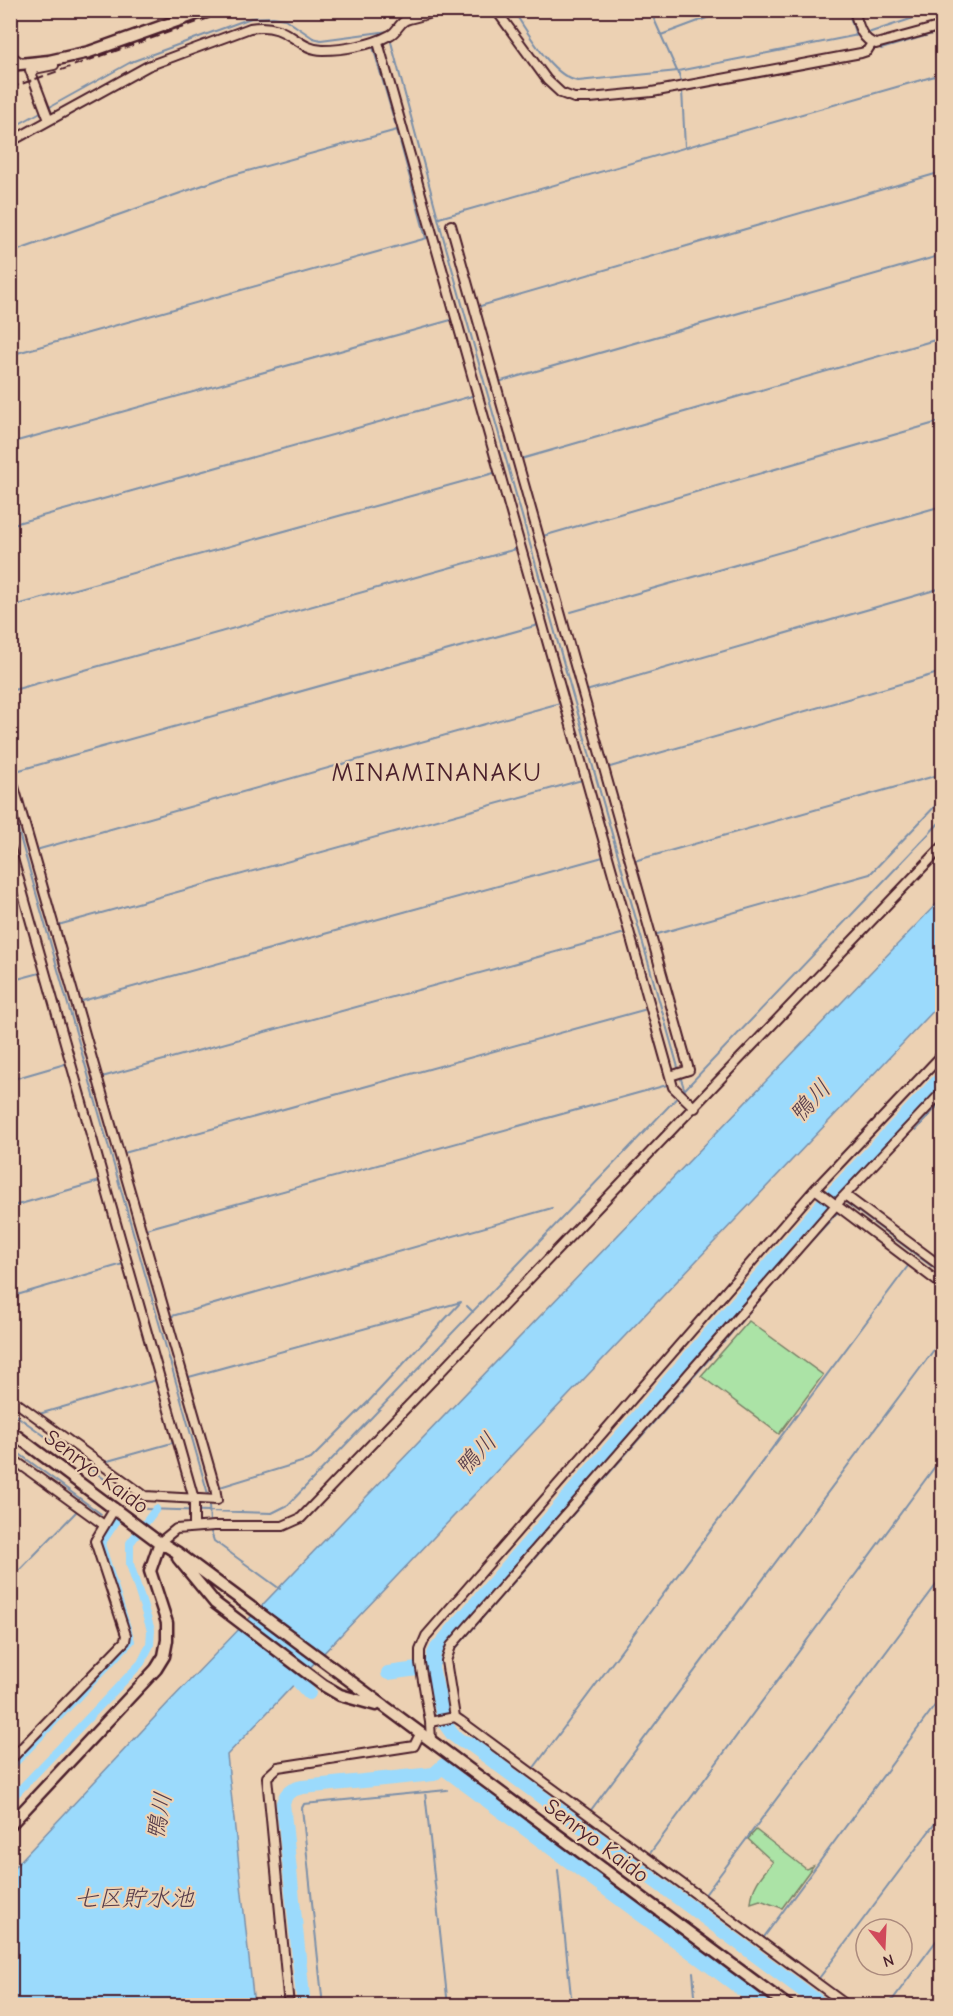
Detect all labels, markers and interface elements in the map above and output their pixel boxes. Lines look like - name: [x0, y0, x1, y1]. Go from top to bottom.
- district label: MINAMINANAKU: [331, 758, 543, 788]
- water label: 鴨川: [783, 1074, 837, 1128]
- street label: Senryo Kaido: [39, 1424, 154, 1520]
- water label: 鴨川: [449, 1427, 503, 1481]
- water label: 鴨川: [141, 1790, 177, 1842]
- street label: Senryo Kaido: [539, 1793, 654, 1889]
- water label: 七区貯水池: [74, 1884, 195, 1912]
- north arrow: [854, 1917, 914, 1977]
- text: N: [881, 1950, 896, 1970]

